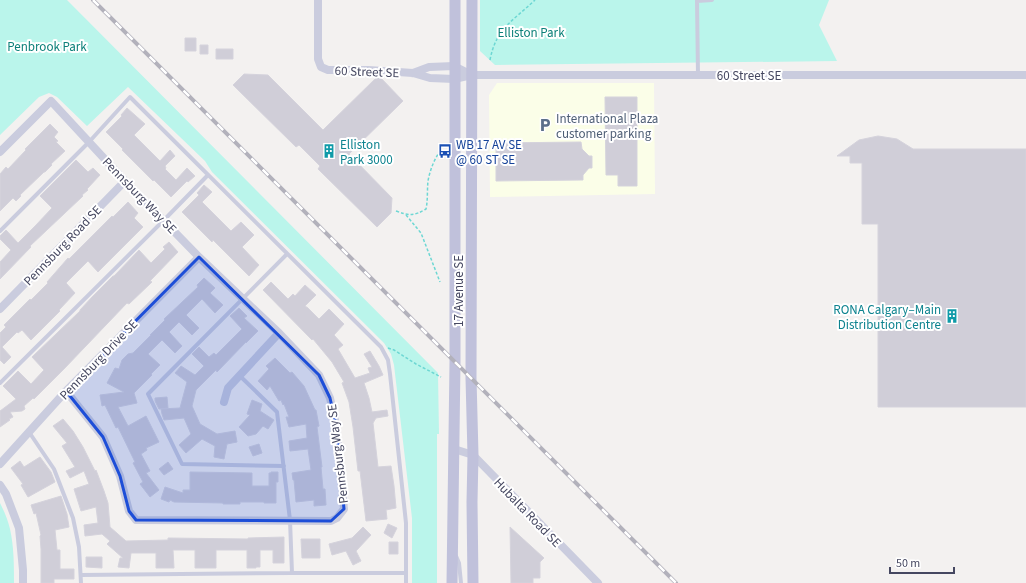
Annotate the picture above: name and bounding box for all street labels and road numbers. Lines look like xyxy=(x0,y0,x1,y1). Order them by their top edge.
street label: 60 Street SE xyxy=(334,62,400,82)
street label: 60 Street SE xyxy=(717,67,781,85)
street label: Pennsburg Way SE xyxy=(98,153,181,238)
street label: Pennsburg Road SE xyxy=(20,201,106,290)
street label: 17 Avenue SE xyxy=(450,255,468,327)
street label: Pennsburg Drive SE xyxy=(56,315,142,404)
street label: Pennsburg Way SE xyxy=(323,403,353,505)
street label: Hubalta Road SE xyxy=(490,474,565,551)

